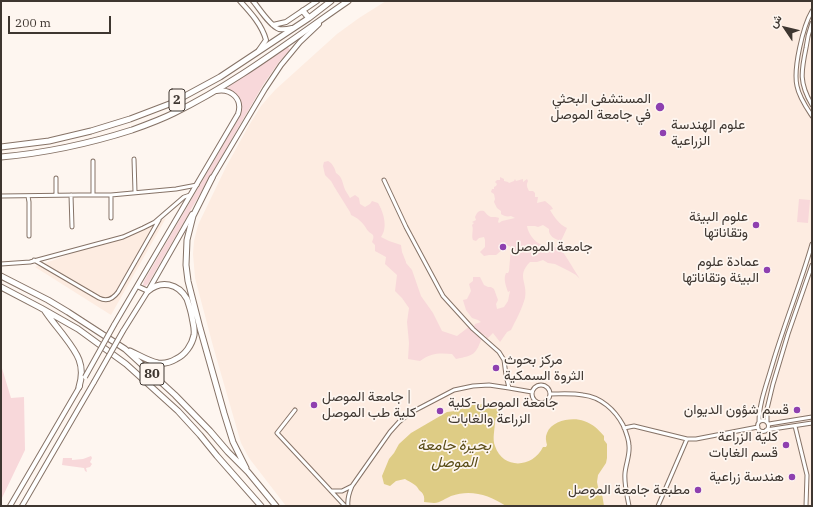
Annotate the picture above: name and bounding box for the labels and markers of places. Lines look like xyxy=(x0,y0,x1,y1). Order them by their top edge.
place label: المستشفى البحثي في جامعة الموصل xyxy=(551,91,651,124)
marker: المستشفى البحثي في جامعة الموصل xyxy=(654,101,666,113)
place label: علوم الهندسة الزراعية xyxy=(671,117,745,150)
marker: علوم الهندسة الزراعية xyxy=(658,128,668,138)
place label: علوم البيئة وتقاناتها xyxy=(689,209,748,242)
marker: علوم البيئة وتقاناتها xyxy=(751,220,761,230)
place label: جامعة الموصل xyxy=(511,239,593,255)
marker: جامعة الموصل xyxy=(498,242,508,252)
place label: عمادة علوم البيئة وتقاناتها xyxy=(682,254,759,286)
marker: عمادة علوم البيئة وتقاناتها xyxy=(762,265,772,275)
place label: مركز بحوث الثروة السمكية xyxy=(504,352,584,384)
marker: مركز بحوث الثروة السمكية xyxy=(491,363,501,373)
place label: جامعة الموصل | كلية طب الموصل xyxy=(322,389,416,422)
place label: جامعة الموصل-كلية الزراعة والغابات xyxy=(448,395,558,428)
marker: جامعة الموصل | كلية طب الموصل xyxy=(309,400,319,410)
place label: قسم شؤون الديوان xyxy=(684,402,789,418)
marker: قسم شؤون الديوان xyxy=(792,405,802,415)
marker: جامعة الموصل-كلية الزراعة والغابات xyxy=(435,406,445,416)
place label: كلية الزراعة قسم الغابات xyxy=(709,429,778,462)
marker: كلية الزراعة قسم الغابات xyxy=(781,440,791,450)
place label: هندسة زراعية xyxy=(709,469,784,485)
marker: هندسة زراعية xyxy=(787,472,797,482)
place label: مطبعة جامعة الموصل xyxy=(568,482,690,498)
marker: مطبعة جامعة الموصل xyxy=(693,485,703,495)

